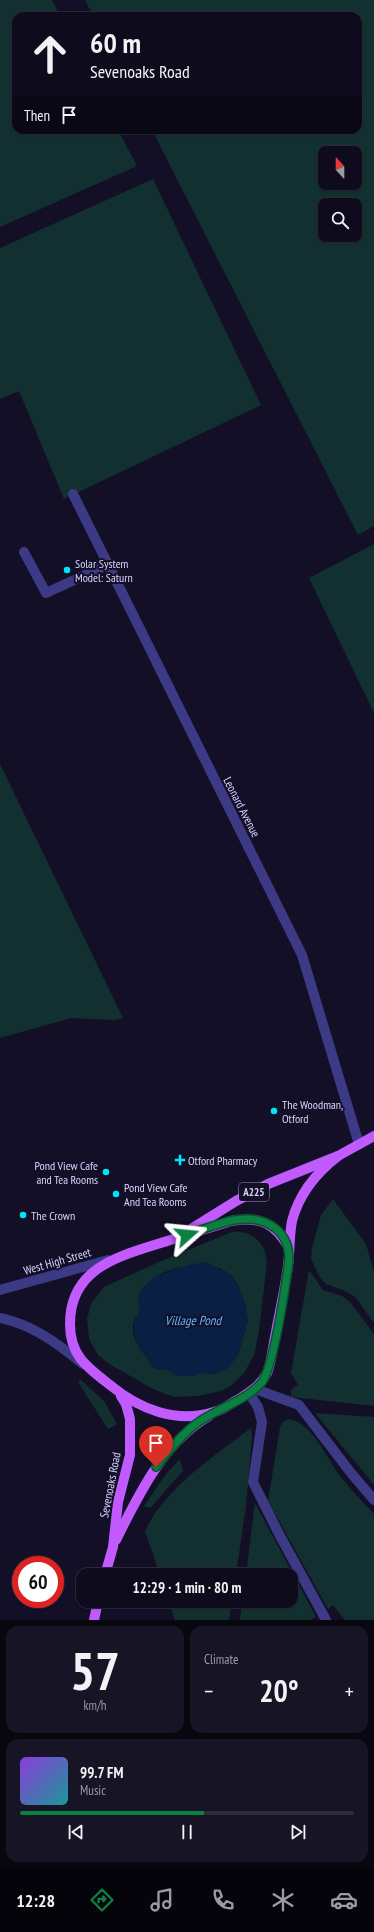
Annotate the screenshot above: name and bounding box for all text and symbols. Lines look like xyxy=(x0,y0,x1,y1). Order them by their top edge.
text: 60 m xyxy=(90,24,141,61)
icon: ahead xyxy=(24,28,76,80)
text: Sevenoaks Road xyxy=(90,60,190,83)
icon: arrive xyxy=(58,104,80,126)
text: Then xyxy=(24,106,50,125)
north arrow xyxy=(318,146,362,190)
map controls xyxy=(318,146,362,242)
button: search xyxy=(318,198,362,242)
place label: Solar System Model: Saturn xyxy=(75,556,133,585)
marker: Solar System Model: Saturn xyxy=(62,565,72,575)
street label: Leonard Avenue xyxy=(220,774,264,840)
place label: The Woodman, Otford xyxy=(282,1097,343,1126)
marker: The Woodman, Otford xyxy=(269,1106,279,1116)
place label: Otford Pharmacy xyxy=(188,1153,258,1168)
marker: Otford Pharmacy xyxy=(175,1155,185,1165)
place label: Pond View Cafe and Tea Rooms xyxy=(35,1158,98,1187)
marker: Pond View Cafe and Tea Rooms xyxy=(101,1167,111,1177)
place label: Pond View Cafe And Tea Rooms xyxy=(124,1180,188,1209)
road number: A225 xyxy=(239,1183,269,1201)
marker: Pond View Cafe And Tea Rooms xyxy=(111,1189,121,1199)
place label: The Crown xyxy=(31,1208,75,1223)
marker: The Crown xyxy=(18,1210,28,1220)
position arrow xyxy=(166,1214,208,1256)
street label: West High Street xyxy=(22,1244,93,1278)
water label: Village Pond xyxy=(165,1312,224,1329)
pin xyxy=(139,1426,173,1467)
icon: arrive xyxy=(145,1432,167,1454)
street label: Sevenoaks Road xyxy=(96,1451,124,1519)
speed limit sign: 60 xyxy=(12,1556,64,1608)
text: 12:29 · 1 min · 80 m xyxy=(133,1578,241,1597)
text: 57 xyxy=(70,1637,120,1704)
text: Climate xyxy=(204,1651,238,1668)
text: 20° xyxy=(259,1671,299,1710)
text: − xyxy=(204,1677,213,1705)
text: + xyxy=(345,1677,354,1705)
text: km/h xyxy=(83,1697,107,1714)
text: 99.7 FM xyxy=(80,1763,123,1782)
text: Music xyxy=(80,1782,106,1799)
icon: previous xyxy=(65,1821,87,1843)
icon: pause xyxy=(176,1821,198,1843)
icon: next xyxy=(287,1821,309,1843)
icon: directions xyxy=(88,1886,116,1914)
icon: music xyxy=(148,1886,176,1914)
icon: phone xyxy=(209,1886,237,1914)
icon: climate xyxy=(269,1886,297,1914)
icon: car xyxy=(330,1886,358,1914)
text: 12:28 xyxy=(16,1889,55,1912)

